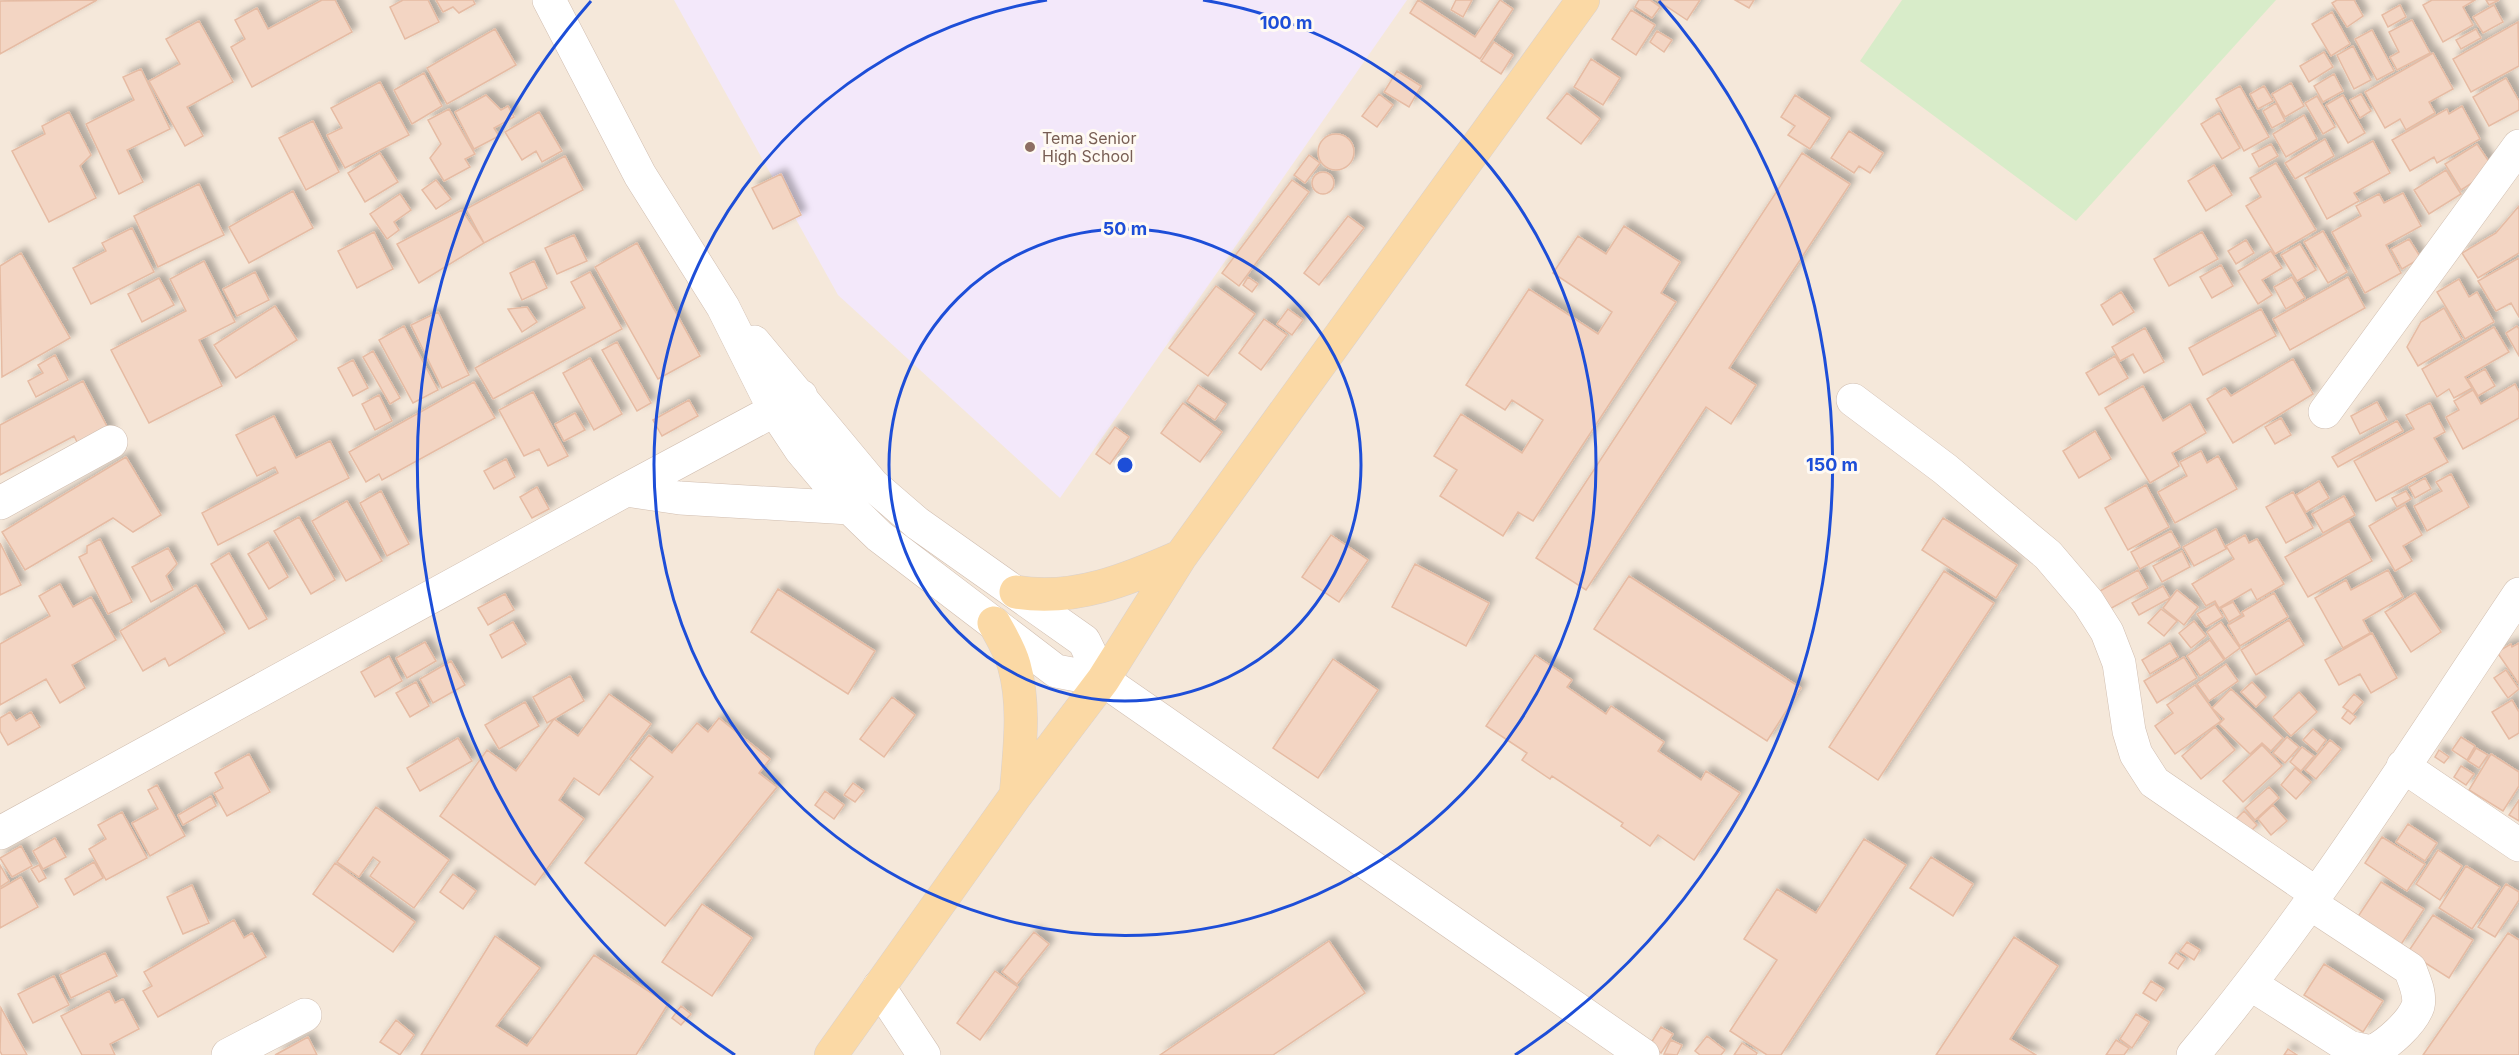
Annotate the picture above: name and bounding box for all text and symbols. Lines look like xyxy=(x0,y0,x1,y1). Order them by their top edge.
text: 100 m xyxy=(1260,12,1312,33)
place label: Tema Senior High School xyxy=(1042,128,1136,166)
marker: Tema Senior High School xyxy=(1023,140,1037,154)
text: 50 m xyxy=(1103,218,1147,239)
text: 150 m xyxy=(1806,454,1858,475)
centre of rings xyxy=(1115,455,1135,475)

